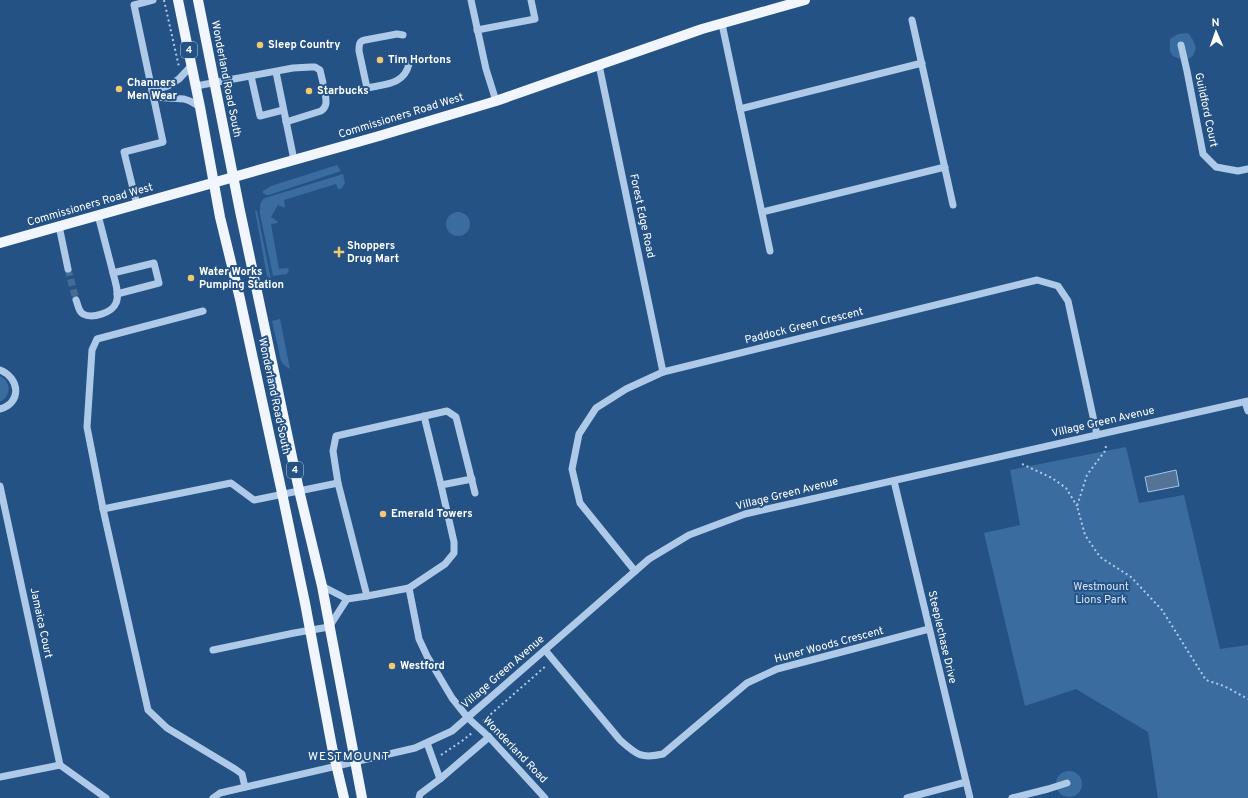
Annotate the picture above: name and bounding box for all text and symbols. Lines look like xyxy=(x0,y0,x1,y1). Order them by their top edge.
north arrow xyxy=(1196,12,1236,52)
text: N xyxy=(1211,16,1220,30)
street label: Wonderland Road South xyxy=(208,19,244,139)
place label: Sleep Country xyxy=(268,38,340,52)
marker: Sleep Country xyxy=(255,40,265,50)
road number: 4 xyxy=(181,42,197,58)
place label: Tim Hortons xyxy=(388,53,451,67)
marker: Tim Hortons xyxy=(375,55,385,65)
street label: Guildford Court xyxy=(1191,71,1221,149)
place label: Channers Men Wear xyxy=(127,76,177,103)
marker: Channers Men Wear xyxy=(114,84,124,94)
place label: Starbucks xyxy=(317,84,369,98)
marker: Starbucks xyxy=(304,86,314,96)
street label: Commissioners Road West xyxy=(337,90,465,142)
street label: Forest Edge Road xyxy=(626,173,658,259)
street label: Commissioners Road West xyxy=(25,180,155,230)
place label: Shoppers Drug Mart xyxy=(347,239,399,266)
marker: Shoppers Drug Mart xyxy=(334,247,344,257)
place label: Water Works Pumping Station xyxy=(199,265,284,292)
marker: Water Works Pumping Station xyxy=(186,273,196,283)
street label: Paddock Green Crescent xyxy=(743,305,865,347)
street label: Wonderland Road South xyxy=(255,336,293,456)
street label: Village Green Avenue xyxy=(1050,403,1156,441)
road number: 4 xyxy=(287,462,303,478)
street label: Village Green Avenue xyxy=(734,474,840,514)
place label: Emerald Towers xyxy=(391,507,473,521)
marker: Emerald Towers xyxy=(378,509,388,519)
park label: Westmount Lions Park xyxy=(1073,580,1129,607)
street label: Jamaica Court xyxy=(27,586,55,660)
street label: Steeplechase Drive xyxy=(924,589,960,685)
street label: Huner Woods Crescent xyxy=(773,624,885,666)
street label: Village Green Avenue xyxy=(459,632,547,712)
place label: Westford xyxy=(400,659,445,673)
marker: Westford xyxy=(387,661,397,671)
street label: Wonderland Road xyxy=(480,714,550,786)
district label: WESTMOUNT xyxy=(308,749,390,765)

